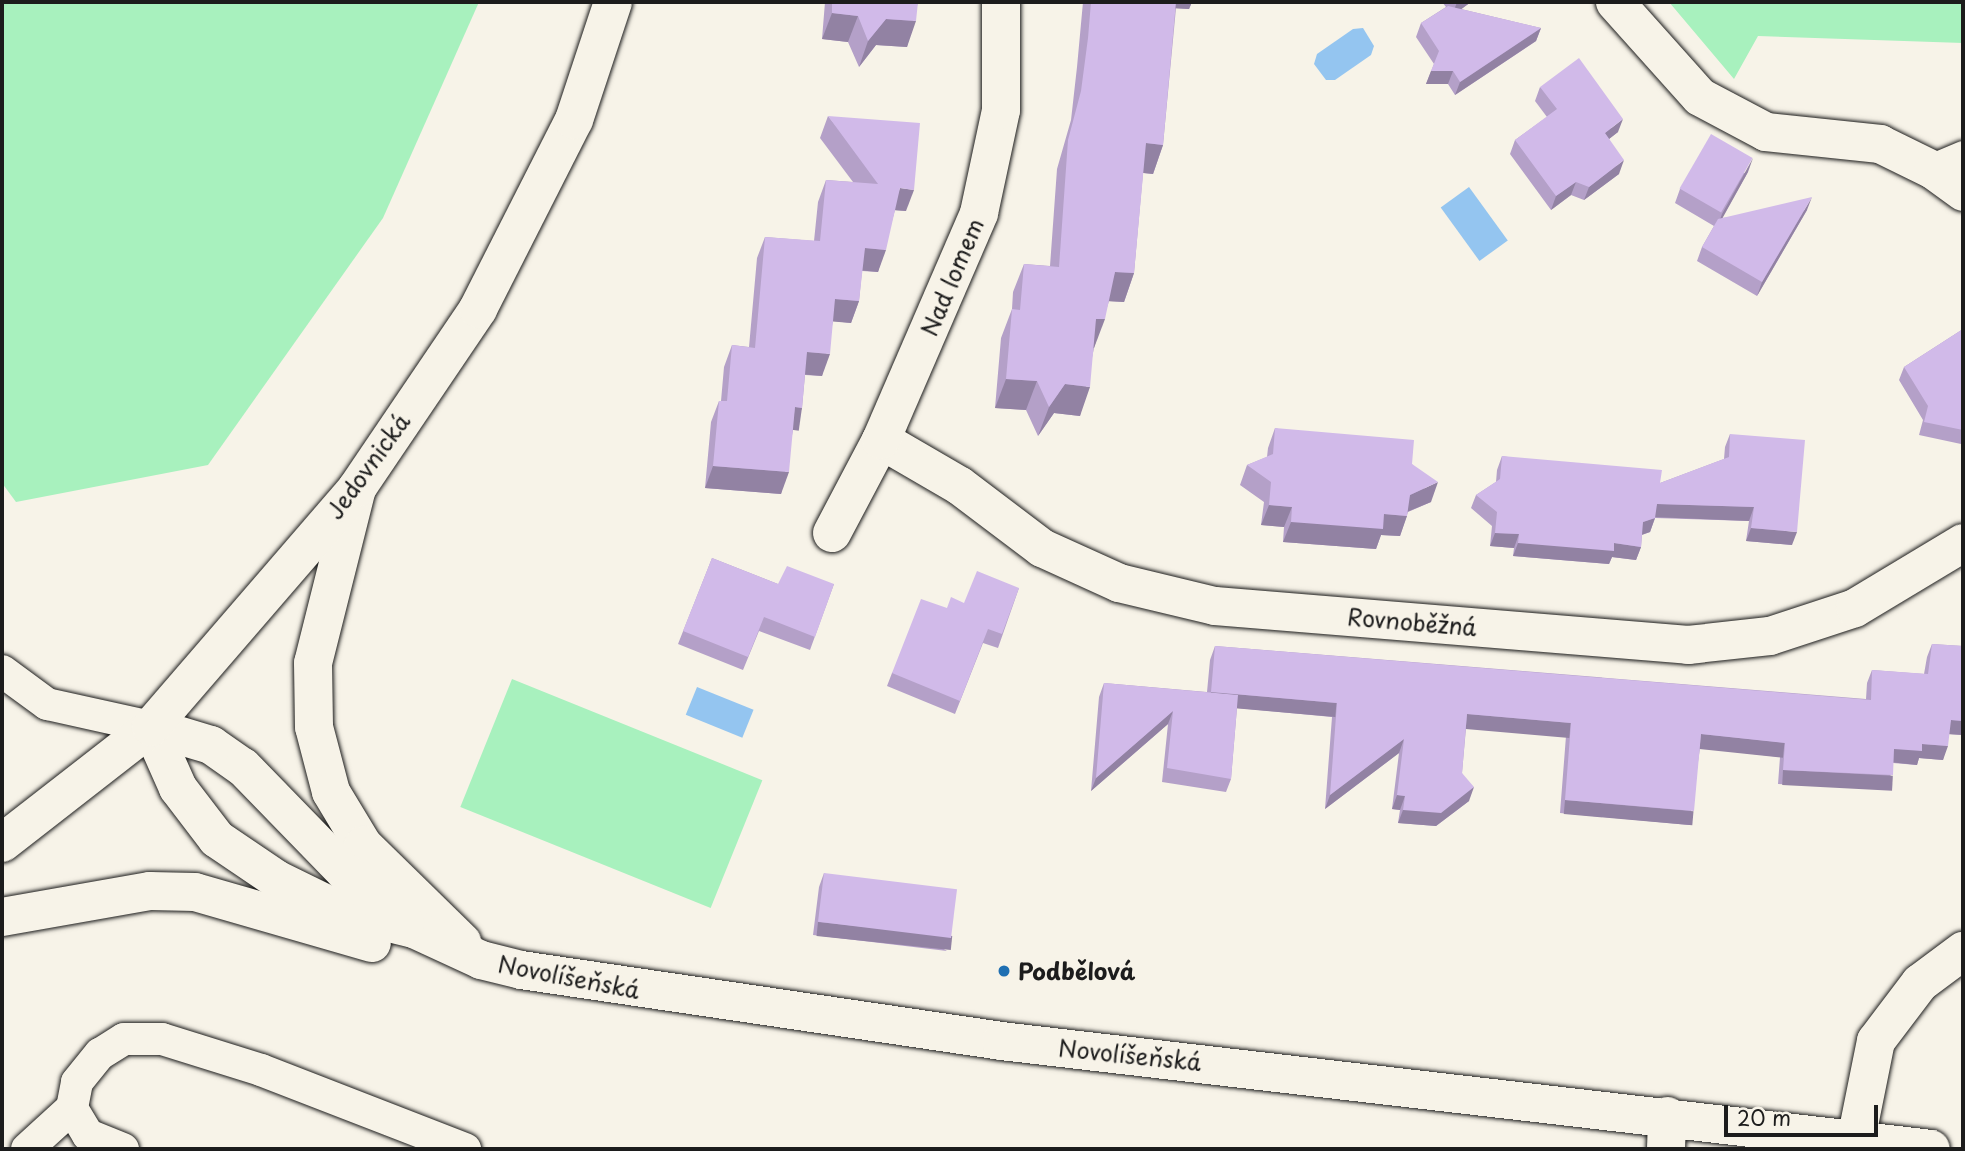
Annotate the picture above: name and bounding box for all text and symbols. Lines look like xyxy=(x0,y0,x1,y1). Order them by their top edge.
street label: Nad lomem xyxy=(915,214,989,340)
street label: Jedovnická xyxy=(321,408,415,524)
street label: Rovnoběžná xyxy=(1346,603,1478,641)
street label: Novolíšeňská xyxy=(496,950,642,1004)
place label: Podbělová xyxy=(1018,957,1135,985)
marker: Podbělová xyxy=(996,963,1012,979)
street label: Novolíšeňská xyxy=(1057,1034,1203,1076)
scale bar xyxy=(1727,1092,1881,1136)
text: 20 m xyxy=(1737,1101,1791,1133)

